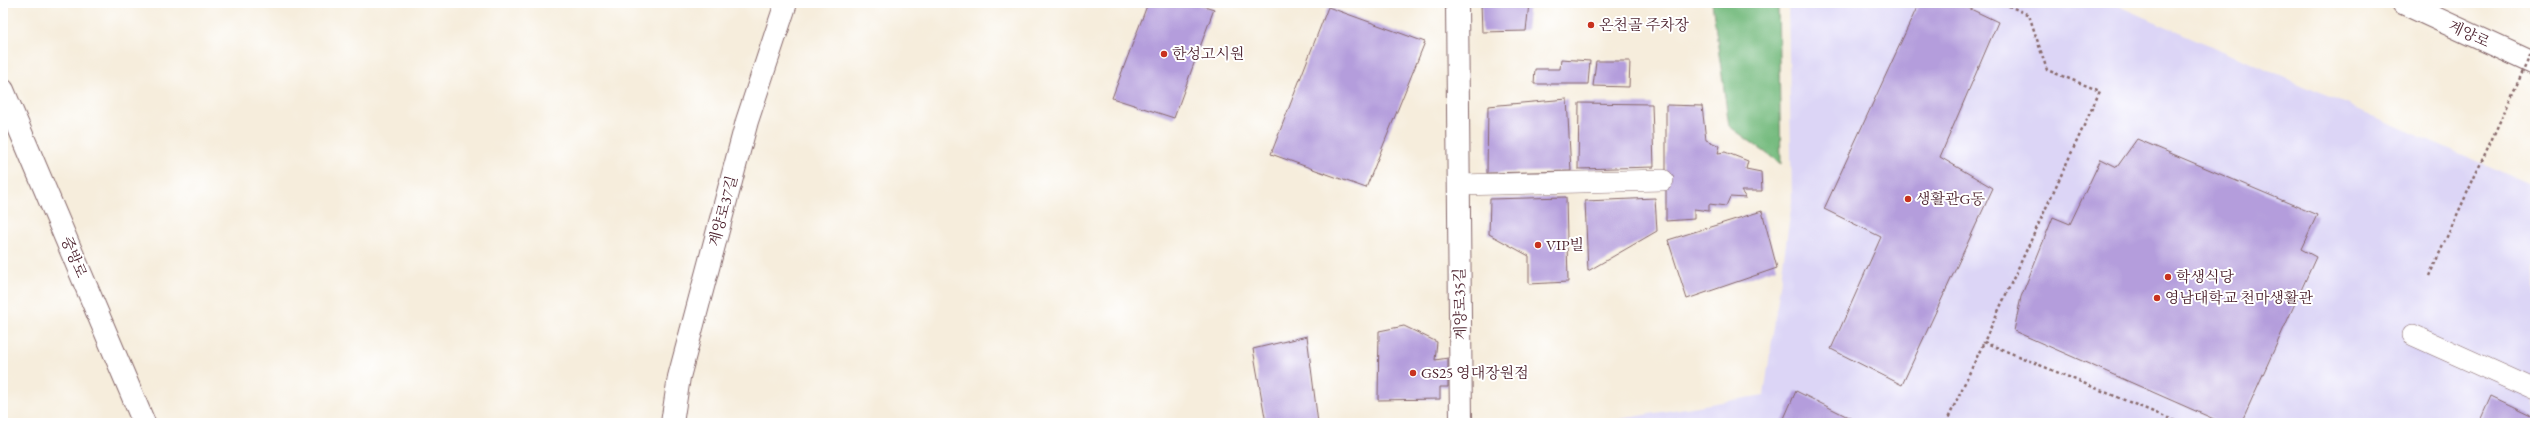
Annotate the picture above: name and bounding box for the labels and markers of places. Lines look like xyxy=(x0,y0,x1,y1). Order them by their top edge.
place label: 온천골 주차장 xyxy=(1599,15,1689,34)
marker: 온천골 주차장 xyxy=(1586,20,1596,30)
place label: 한성고시원 xyxy=(1172,44,1244,63)
marker: 한성고시원 xyxy=(1159,49,1169,59)
place label: 생활관G동 xyxy=(1916,189,1985,208)
marker: 생활관G동 xyxy=(1903,194,1913,204)
place label: VIP빌 xyxy=(1546,235,1584,254)
marker: VIP빌 xyxy=(1533,240,1543,250)
place label: 학생식당 xyxy=(2176,267,2234,286)
marker: 학생식당 xyxy=(2163,272,2173,282)
place label: 영남대학교 천마생활관 xyxy=(2165,288,2313,307)
marker: 영남대학교 천마생활관 xyxy=(2152,293,2162,303)
place label: GS25 영대장원점 xyxy=(1421,363,1529,382)
marker: GS25 영대장원점 xyxy=(1408,368,1418,378)

